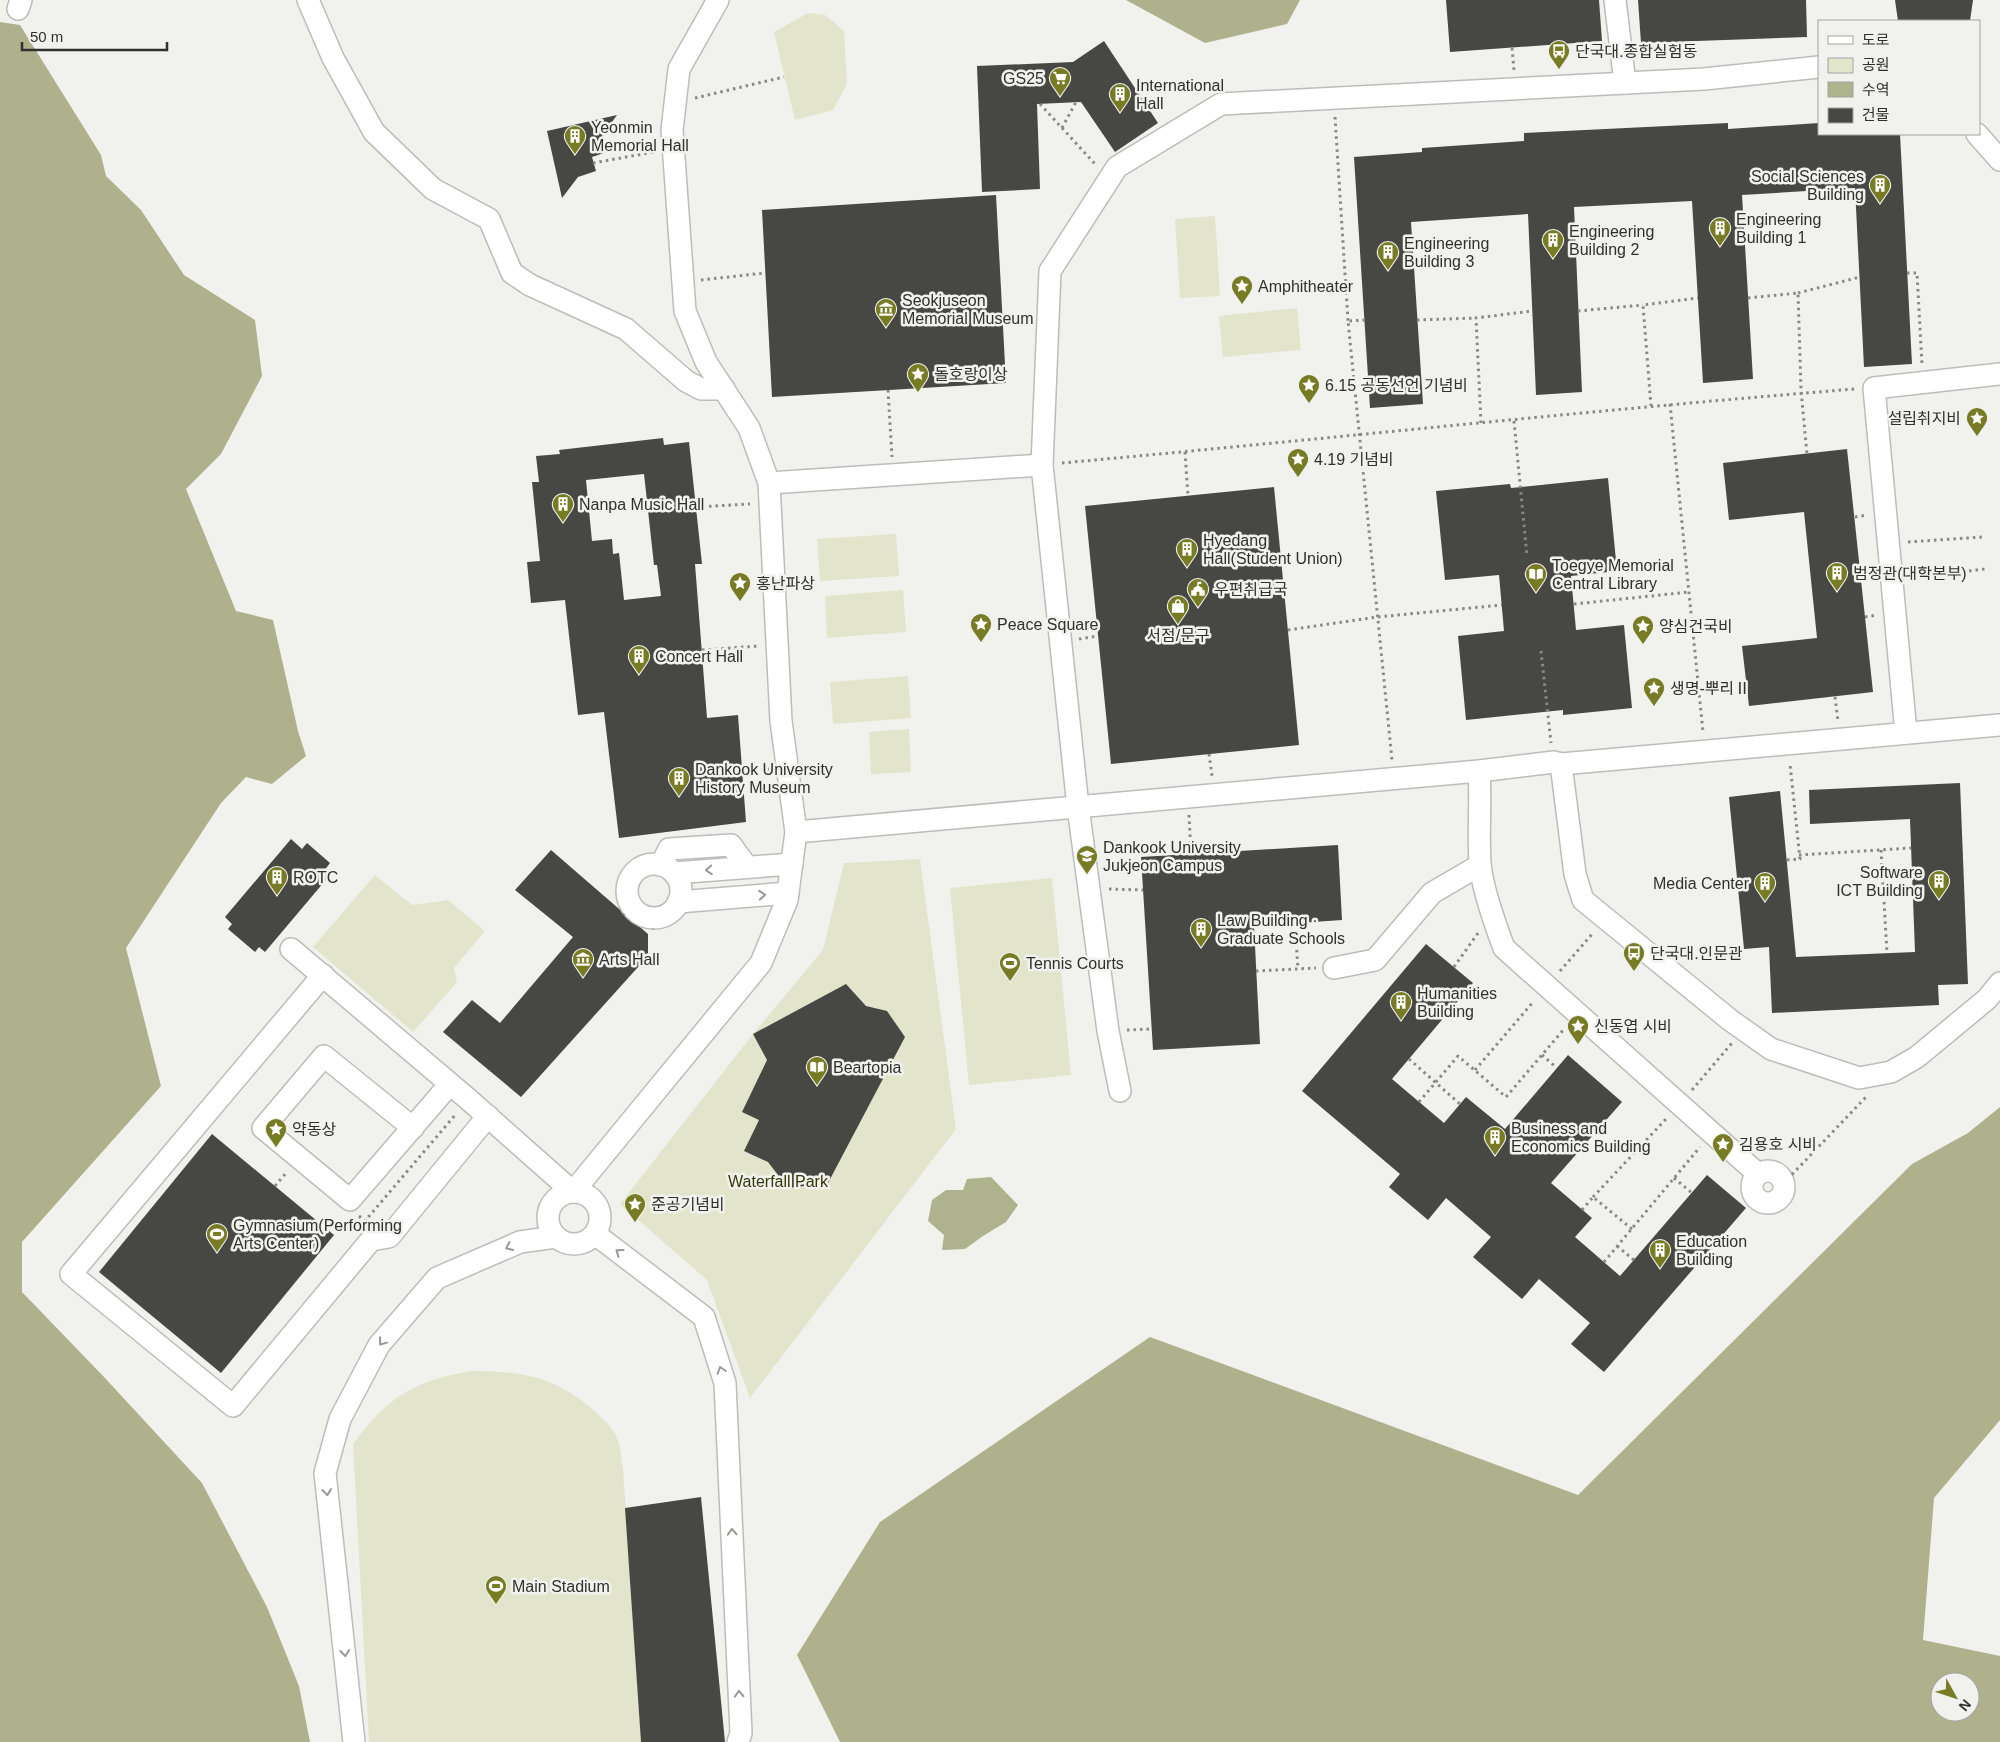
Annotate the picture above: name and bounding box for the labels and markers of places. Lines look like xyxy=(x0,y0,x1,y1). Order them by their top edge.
bus stop icon: 단국대.종합실험동 xyxy=(1547,39,1571,70)
place label: 단국대.종합실험동 xyxy=(1575,43,1697,60)
supermarket icon: GS25 xyxy=(1048,66,1072,97)
place label: GS25 xyxy=(1003,70,1044,87)
place label: International Hall xyxy=(1136,77,1224,112)
building icon: International Hall xyxy=(1108,82,1132,113)
place label: Yeonmin Memorial Hall xyxy=(591,119,689,154)
building icon: Yeonmin Memorial Hall xyxy=(563,124,587,155)
place label: Social Sciences Building xyxy=(1751,168,1864,203)
building icon: Social Sciences Building xyxy=(1868,173,1892,204)
place label: Engineering Building 1 xyxy=(1736,211,1821,246)
building icon: Engineering Building 1 xyxy=(1708,216,1732,247)
place label: Engineering Building 2 xyxy=(1569,223,1654,258)
building icon: Engineering Building 2 xyxy=(1541,228,1565,259)
place label: Engineering Building 3 xyxy=(1404,235,1489,270)
building icon: Engineering Building 3 xyxy=(1376,240,1400,271)
place icon: Amphitheater xyxy=(1230,274,1254,305)
place label: Amphitheater xyxy=(1258,278,1354,295)
place label: Seokjuseon Memorial Museum xyxy=(902,292,1034,327)
museum icon: Seokjuseon Memorial Museum xyxy=(874,297,898,328)
place icon: 돌호랑이상 xyxy=(906,362,930,393)
place label: 돌호랑이상 xyxy=(934,366,1008,383)
place icon: 6.15 공동선언 기념비 xyxy=(1297,373,1321,404)
place label: 6.15 공동선언 기념비 xyxy=(1325,377,1468,394)
place icon: 설립취지비 xyxy=(1965,406,1989,437)
place label: 설립취지비 xyxy=(1887,410,1961,427)
place icon: 4.19 기념비 xyxy=(1286,447,1310,478)
place label: 4.19 기념비 xyxy=(1314,451,1394,468)
building icon: Nanpa Music Hall xyxy=(551,492,575,523)
place label: Nanpa Music Hall xyxy=(579,496,704,513)
place label: Hyedang Hall(Student Union) xyxy=(1203,532,1343,567)
building icon: Hyedang Hall(Student Union) xyxy=(1175,537,1199,568)
place label: Toegye Memorial Central Library xyxy=(1552,557,1674,592)
building icon: 범정관(대학본부) xyxy=(1825,561,1849,592)
library icon: Toegye Memorial Central Library xyxy=(1524,562,1548,593)
place label: 범정관(대학본부) xyxy=(1853,565,1967,582)
place icon: 홍난파상 xyxy=(728,571,752,602)
place label: 홍난파상 xyxy=(756,575,815,592)
public building icon: 우편취급국 xyxy=(1186,577,1210,608)
place label: 우편취급국 xyxy=(1214,581,1288,598)
shop icon: 서점/문구 xyxy=(1166,594,1190,625)
place icon: Peace Square xyxy=(969,612,993,643)
place icon: 양심건국비 xyxy=(1631,614,1655,645)
place label: Peace Square xyxy=(997,616,1099,633)
place label: 양심건국비 xyxy=(1659,618,1733,635)
place label: 서점/문구 xyxy=(1146,627,1210,644)
building icon: Concert Hall xyxy=(627,644,651,675)
place label: Concert Hall xyxy=(655,648,743,665)
place icon: 생명-뿌리Ⅱ xyxy=(1642,676,1666,707)
place label: 생명-뿌리Ⅱ xyxy=(1670,680,1750,697)
place label: Dankook University History Museum xyxy=(695,761,833,796)
building icon: Dankook University History Museum xyxy=(667,766,691,797)
place label: Dankook University Jukjeon Campus xyxy=(1103,839,1241,874)
school or university icon: Dankook University Jukjeon Campus xyxy=(1075,844,1099,875)
place label: Software ICT Building xyxy=(1836,864,1923,899)
building icon: ROTC xyxy=(265,865,289,896)
place label: ROTC xyxy=(293,869,338,886)
building icon: Software ICT Building xyxy=(1927,869,1951,900)
building icon: Media Center xyxy=(1753,871,1777,902)
place label: Media Center xyxy=(1653,875,1750,892)
place label: Law Building · Graduate Schools xyxy=(1217,912,1345,947)
building icon: Law Building · Graduate Schools xyxy=(1189,917,1213,948)
bus stop icon: 단국대.인문관 xyxy=(1622,941,1646,972)
place label: 단국대.인문관 xyxy=(1650,945,1743,962)
museum icon: Arts Hall xyxy=(571,947,595,978)
place label: Arts Hall xyxy=(599,951,659,968)
sports icon: Tennis Courts xyxy=(998,951,1022,982)
place label: Tennis Courts xyxy=(1026,955,1124,972)
place label: Humanities Building xyxy=(1417,985,1497,1020)
building icon: Humanities Building xyxy=(1389,990,1413,1021)
place icon: 신동엽 시비 xyxy=(1566,1014,1590,1045)
place label: 신동엽 시비 xyxy=(1594,1018,1672,1035)
library icon: Beartopia xyxy=(805,1055,829,1086)
place label: Beartopia xyxy=(833,1059,902,1076)
place icon: 약동상 xyxy=(264,1117,288,1148)
place label: Business and Economics Building xyxy=(1511,1120,1651,1155)
place label: 약동상 xyxy=(292,1121,336,1138)
building icon: Business and Economics Building xyxy=(1483,1125,1507,1156)
place icon: 김용호 시비 xyxy=(1711,1132,1735,1163)
place label: 김용호 시비 xyxy=(1739,1136,1817,1153)
place icon: 준공기념비 xyxy=(623,1192,647,1223)
place label: 준공기념비 xyxy=(651,1196,725,1213)
place label: Gymnasium(Performing Arts Center) xyxy=(233,1217,402,1252)
sports icon: Gymnasium(Performing Arts Center) xyxy=(205,1222,229,1253)
place label: Education Building xyxy=(1676,1233,1747,1268)
building icon: Education Building xyxy=(1648,1238,1672,1269)
sports icon: Main Stadium xyxy=(484,1574,508,1605)
place label: Main Stadium xyxy=(512,1578,610,1595)

